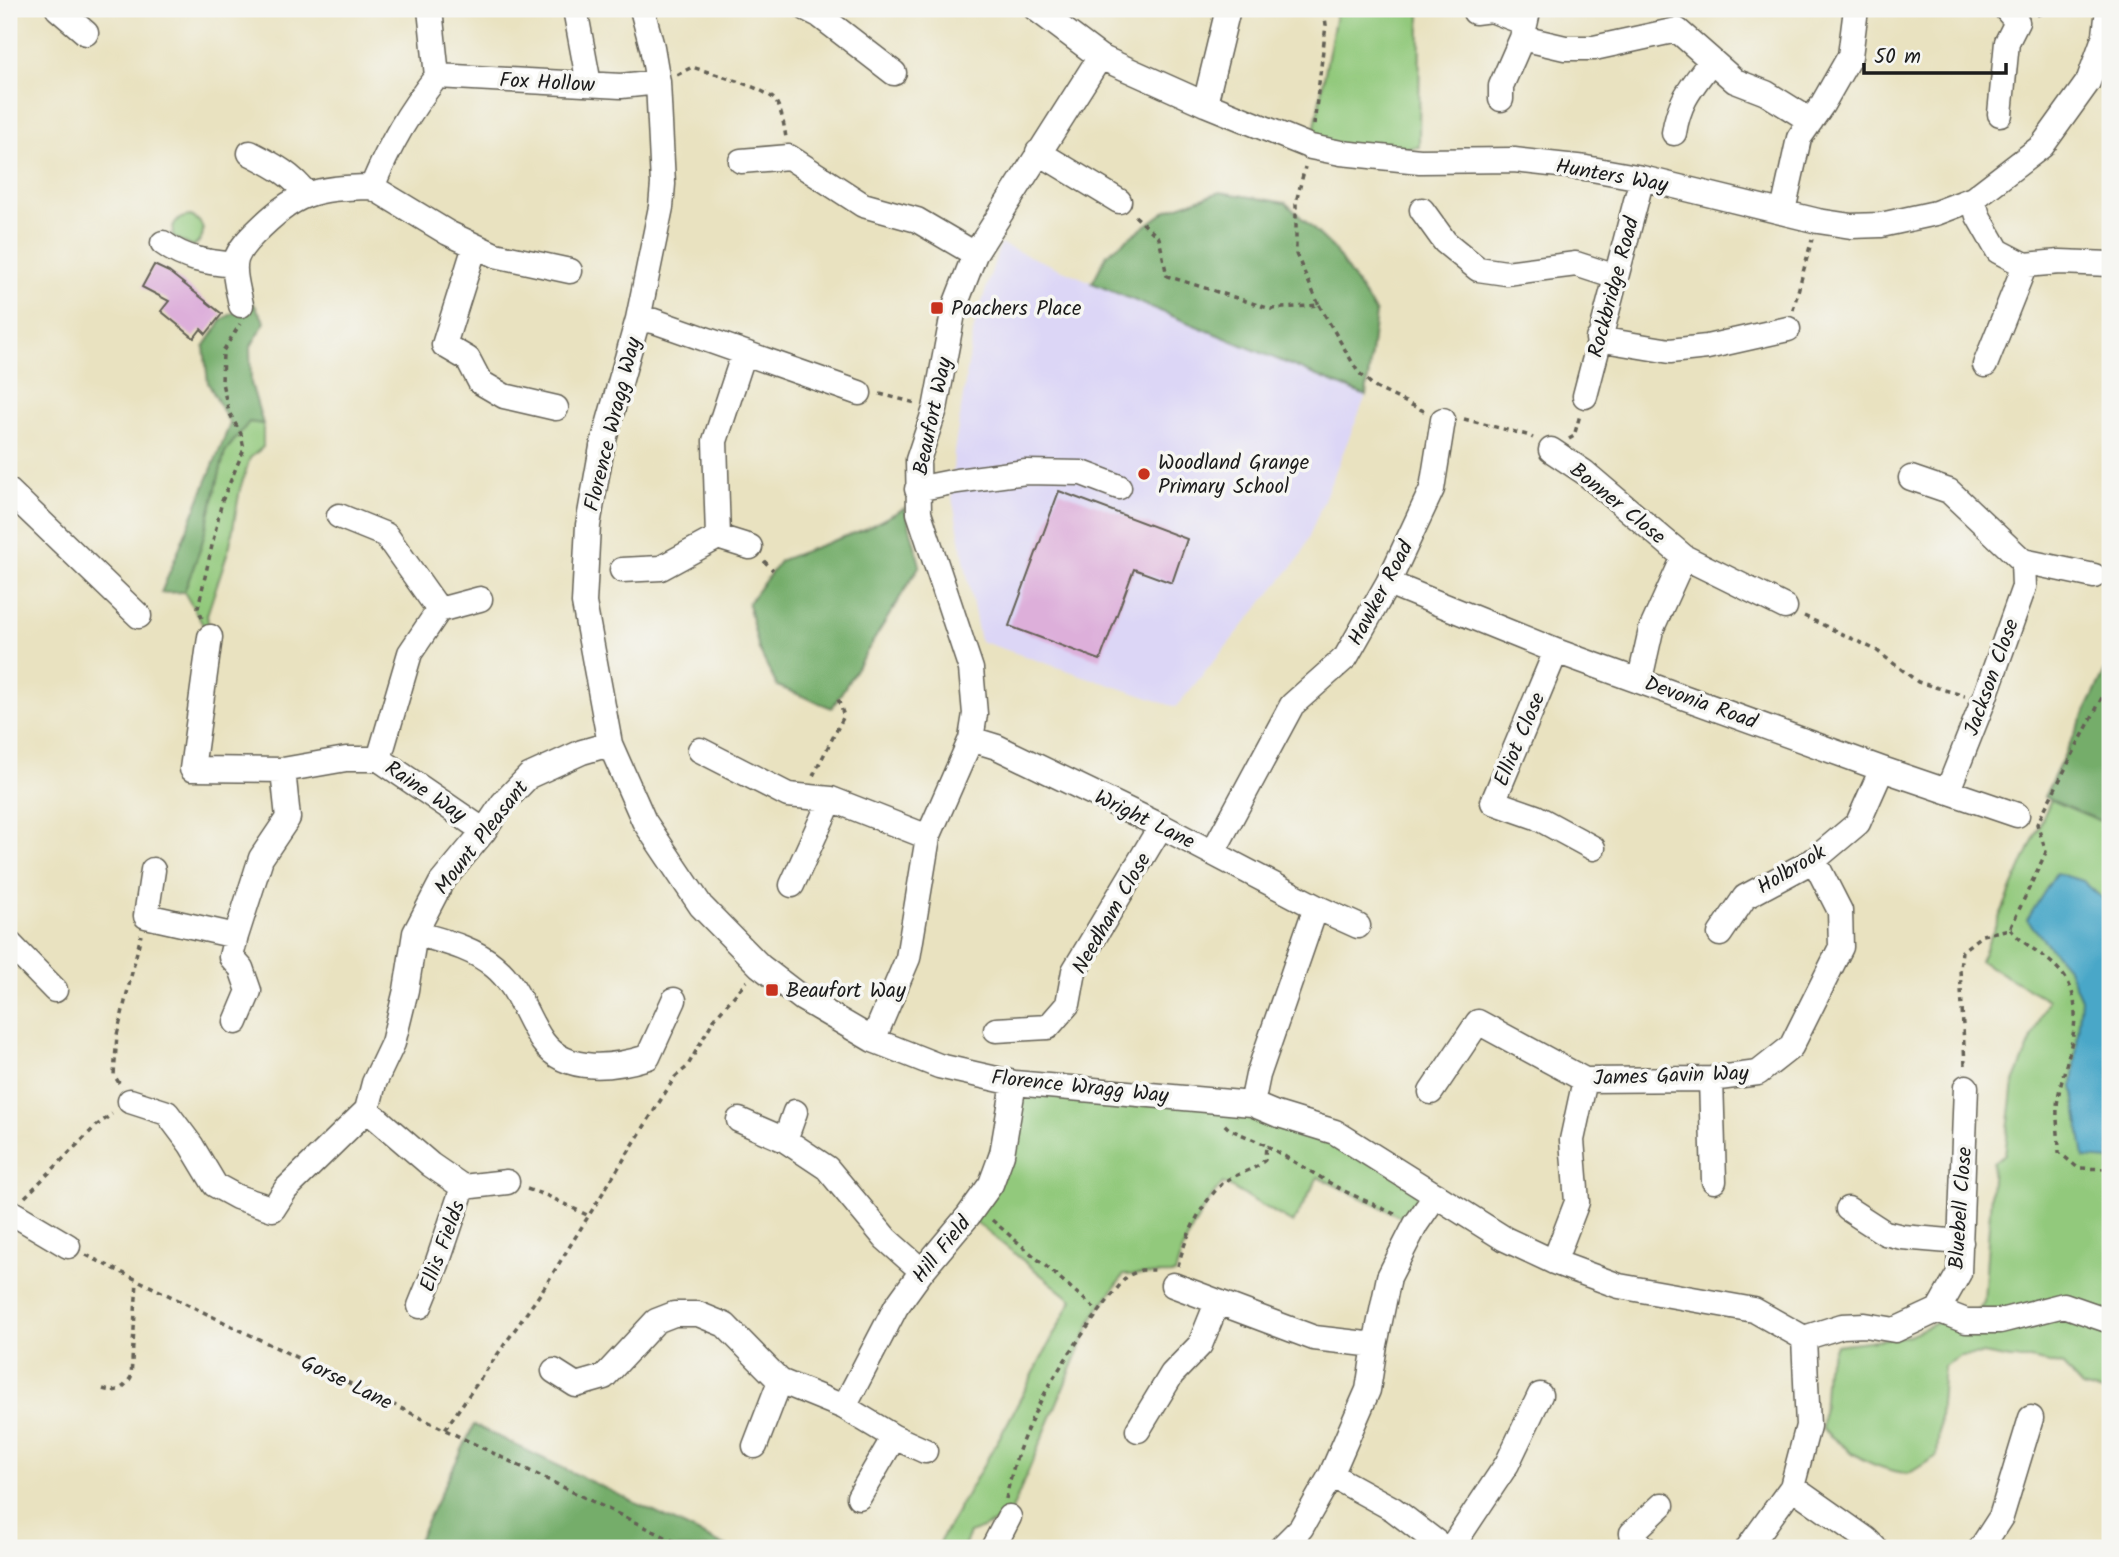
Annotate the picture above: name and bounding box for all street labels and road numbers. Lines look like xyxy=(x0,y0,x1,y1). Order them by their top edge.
street label: Fox Hollow xyxy=(498,65,596,103)
street label: Hunters Way xyxy=(1553,150,1671,203)
street label: Rockbridge Road xyxy=(1580,213,1649,361)
street label: Florence Wragg Way xyxy=(576,334,651,515)
street label: Beaufort Way xyxy=(905,354,962,478)
street label: Bonner Close xyxy=(1562,455,1673,554)
street label: Hawker Road xyxy=(1340,535,1423,652)
street label: Jackson Close xyxy=(1956,614,2029,741)
street label: Devonia Road xyxy=(1639,668,1762,739)
street label: Elliot Close xyxy=(1486,687,1555,792)
street label: Raine Way xyxy=(378,753,473,832)
street label: Mount Pleasant xyxy=(427,773,538,902)
street label: Wright Lane xyxy=(1089,782,1201,859)
street label: Holbrook xyxy=(1751,837,1833,904)
street label: Needham Close xyxy=(1064,846,1161,981)
street label: James Gavin Way xyxy=(1593,1057,1749,1096)
street label: Florence Wragg Way xyxy=(990,1062,1170,1113)
street label: Bluebell Close xyxy=(1941,1145,1982,1271)
street label: Ellis Fields xyxy=(412,1196,475,1297)
street label: Hill Field xyxy=(905,1209,980,1291)
street label: Gorse Lane xyxy=(295,1347,398,1420)

